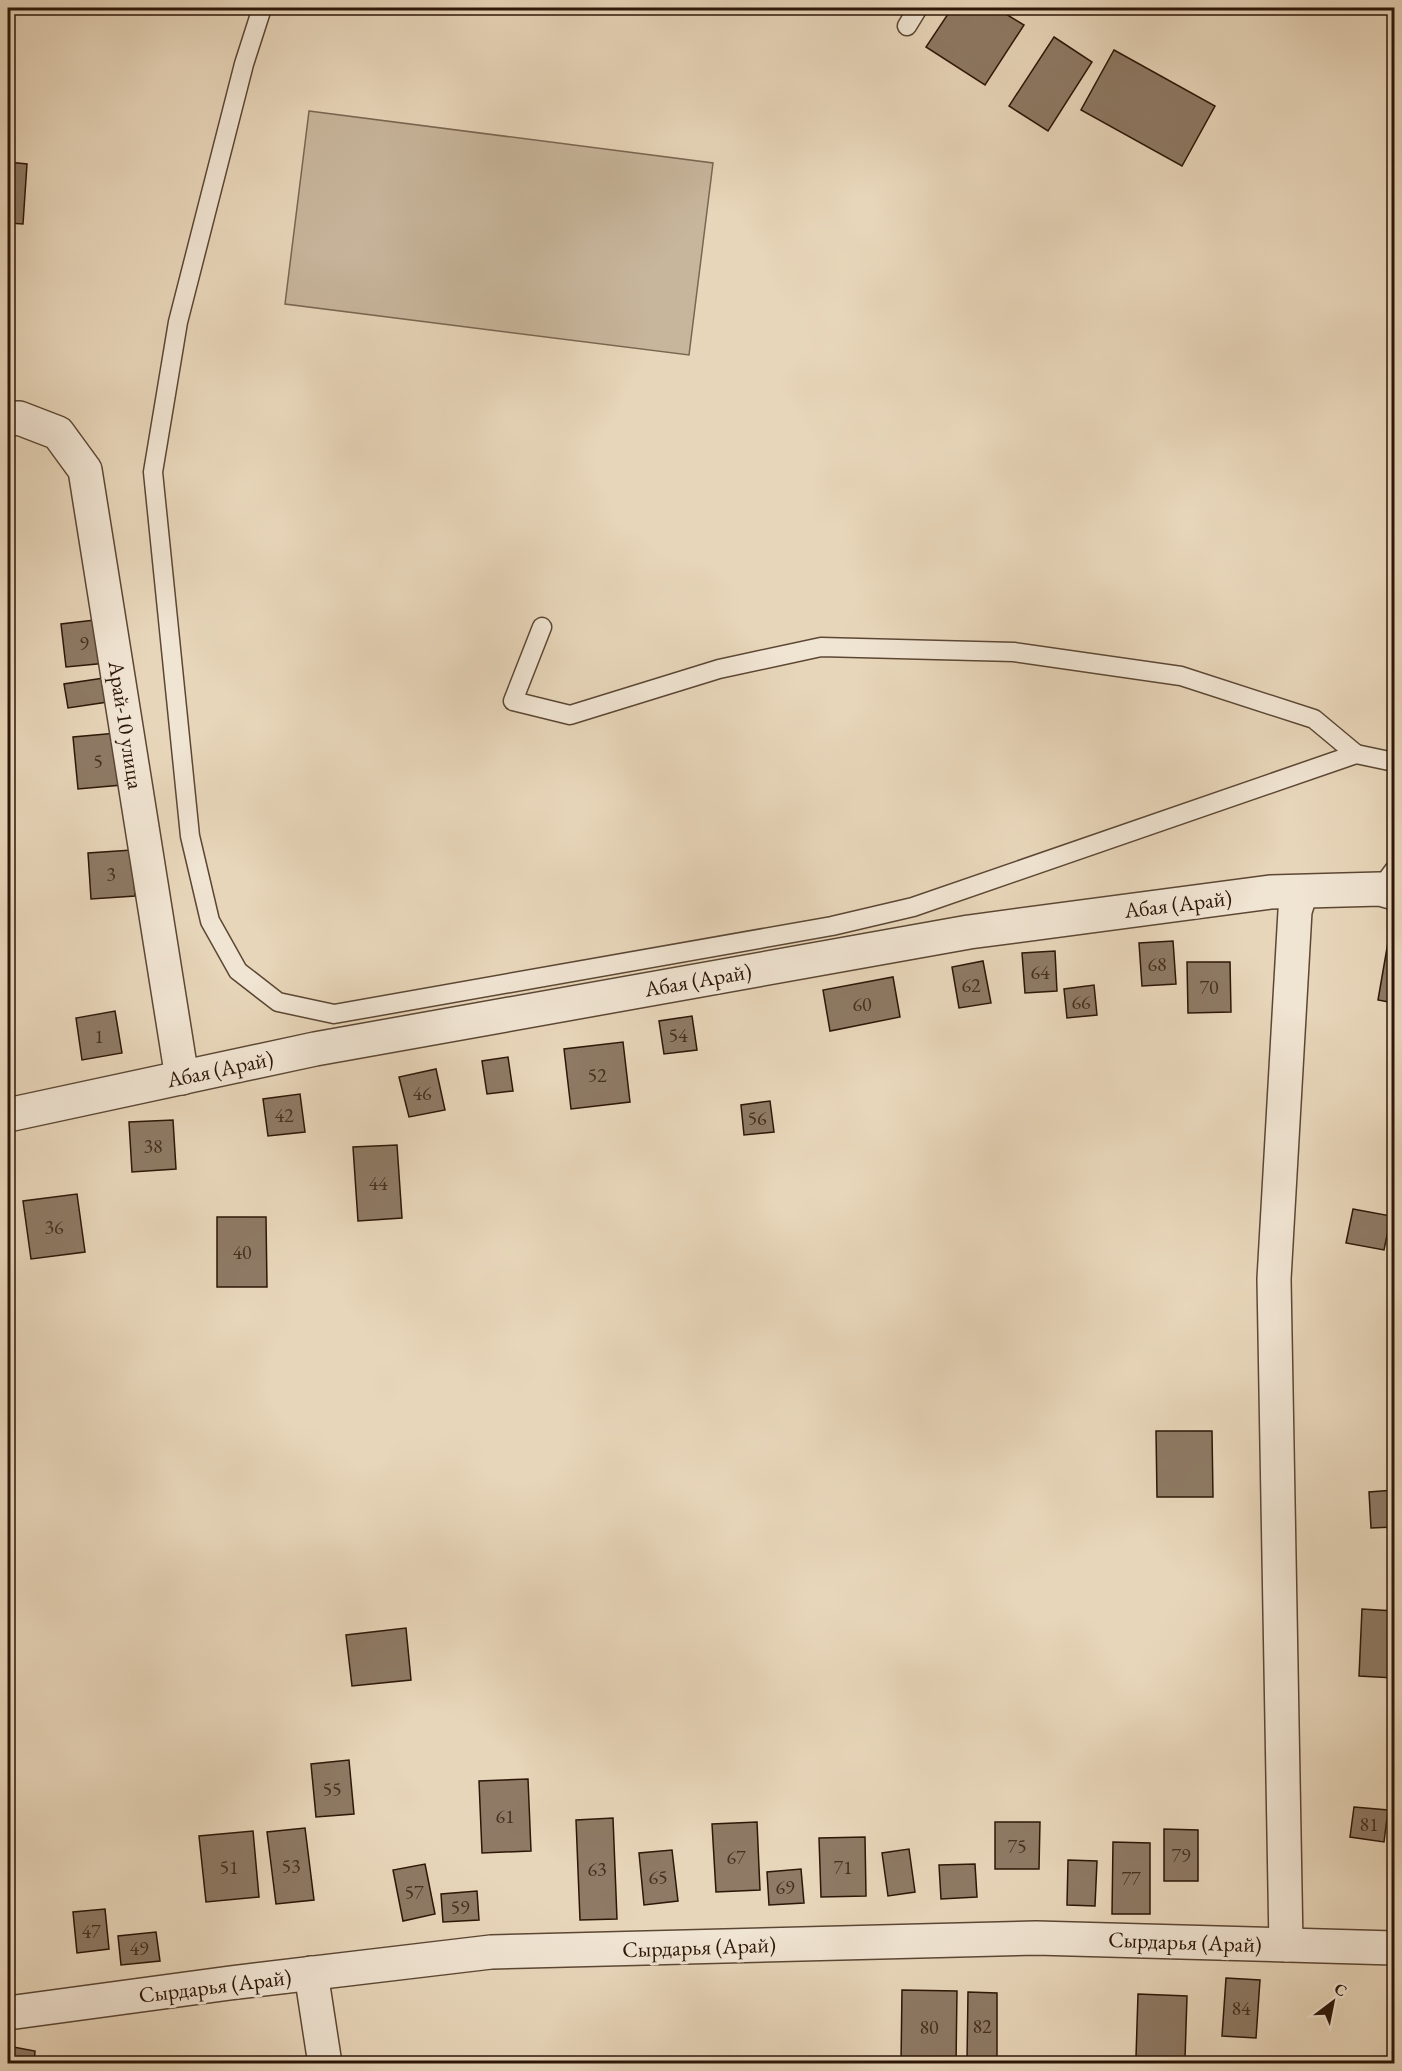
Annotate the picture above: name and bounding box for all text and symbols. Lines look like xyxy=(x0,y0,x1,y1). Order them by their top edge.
house number: 9 xyxy=(79,630,89,656)
street label: Арай-10 улица xyxy=(101,658,150,791)
house number: 5 xyxy=(93,748,103,774)
house number: 3 xyxy=(106,861,116,887)
street label: Абая (Арай) xyxy=(1122,883,1233,925)
house number: 68 xyxy=(1147,951,1167,977)
street label: Абая (Арай) xyxy=(641,956,754,1004)
house number: 64 xyxy=(1030,959,1050,985)
house number: 62 xyxy=(961,972,981,998)
house number: 70 xyxy=(1199,974,1219,1000)
house number: 66 xyxy=(1071,989,1091,1015)
house number: 60 xyxy=(852,991,872,1017)
house number: 54 xyxy=(668,1022,688,1048)
house number: 1 xyxy=(94,1023,104,1049)
street label: Абая (Арай) xyxy=(163,1044,276,1095)
house number: 52 xyxy=(587,1062,607,1088)
house number: 46 xyxy=(412,1080,432,1106)
house number: 42 xyxy=(274,1102,294,1128)
house number: 56 xyxy=(747,1105,767,1131)
house number: 38 xyxy=(143,1133,163,1159)
house number: 44 xyxy=(368,1170,388,1196)
house number: 36 xyxy=(44,1214,64,1240)
house number: 40 xyxy=(232,1239,252,1265)
house number: 55 xyxy=(322,1776,342,1802)
house number: 61 xyxy=(495,1803,515,1829)
house number: 81 xyxy=(1359,1811,1379,1837)
house number: 75 xyxy=(1007,1833,1027,1859)
house number: 79 xyxy=(1171,1842,1191,1868)
house number: 67 xyxy=(726,1844,746,1870)
house number: 53 xyxy=(281,1853,301,1879)
house number: 51 xyxy=(219,1854,239,1880)
house number: 71 xyxy=(833,1854,853,1880)
house number: 63 xyxy=(587,1856,607,1882)
house number: 65 xyxy=(648,1864,668,1890)
house number: 77 xyxy=(1121,1865,1141,1891)
house number: 69 xyxy=(775,1874,795,1900)
house number: 57 xyxy=(404,1879,424,1905)
house number: 59 xyxy=(450,1894,470,1920)
house number: 47 xyxy=(81,1918,101,1944)
street label: Сырдарья (Арай) xyxy=(1108,1925,1262,1959)
street label: Сырдарья (Арай) xyxy=(622,1930,776,1964)
house number: 49 xyxy=(129,1935,149,1961)
street label: Сырдарья (Арай) xyxy=(137,1962,293,2010)
north arrow xyxy=(1303,1972,1363,2032)
text: С xyxy=(1330,1978,1351,2002)
house number: 84 xyxy=(1231,1995,1251,2021)
house number: 82 xyxy=(972,2013,992,2039)
house number: 80 xyxy=(919,2014,939,2040)

